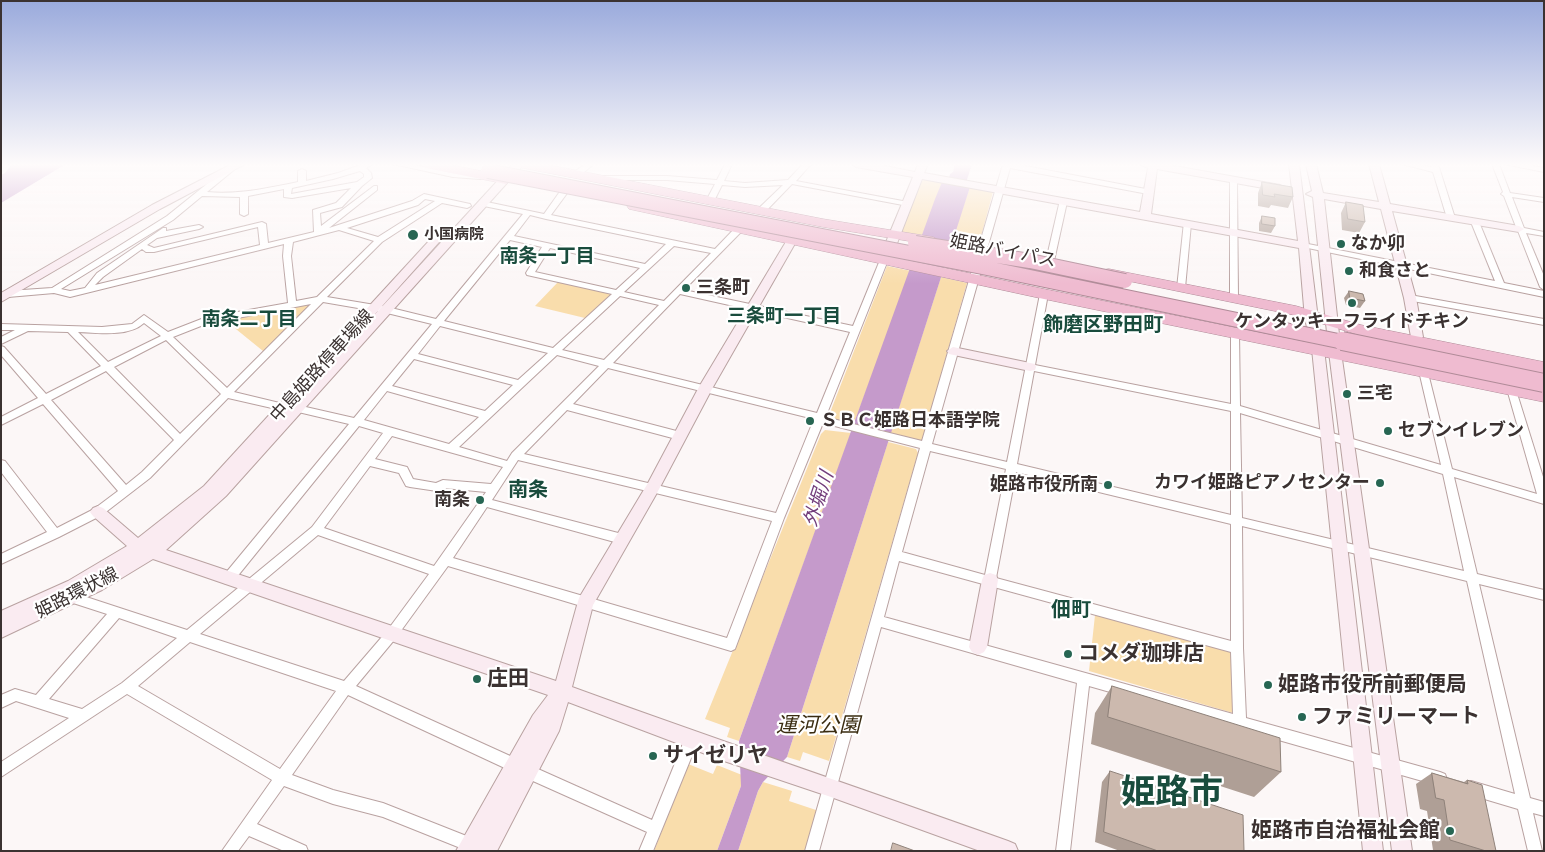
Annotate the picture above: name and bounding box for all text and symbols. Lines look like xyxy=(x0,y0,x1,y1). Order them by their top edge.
place label: 小国病院 xyxy=(424,226,484,244)
marker: 小国病院 xyxy=(406,228,420,242)
street label: 姫路バイパス xyxy=(948,230,1058,272)
place label: なか卯 xyxy=(1351,233,1405,255)
marker: なか卯 xyxy=(1335,238,1347,250)
district label: 南条一丁目 xyxy=(500,245,594,267)
place label: 和食さと xyxy=(1359,260,1431,282)
marker: 和食さと xyxy=(1343,265,1355,277)
place label: 三条町 xyxy=(696,277,750,299)
marker: 三条町 xyxy=(680,282,692,294)
marker: ケンタッキーフライドチキン xyxy=(1346,297,1358,309)
street label: 中島姫路停車場線 xyxy=(266,305,378,427)
district label: 三条町一丁目 xyxy=(727,305,841,327)
district label: 南条二丁目 xyxy=(202,308,296,330)
place label: ケンタッキーフライドチキン xyxy=(1235,311,1469,333)
district label: 飾磨区野田町 xyxy=(1043,313,1163,337)
place label: 三宅 xyxy=(1357,383,1393,405)
marker: 三宅 xyxy=(1341,388,1353,400)
place label: ＳＢＣ姫路日本語学院 xyxy=(820,410,1000,432)
marker: ＳＢＣ姫路日本語学院 xyxy=(804,415,816,427)
place label: セブンイレブン xyxy=(1398,420,1524,442)
marker: セブンイレブン xyxy=(1382,425,1394,437)
water label: 外堀川 xyxy=(799,468,839,530)
place label: カワイ姫路ピアノセンター xyxy=(1154,472,1370,494)
place label: 姫路市役所南 xyxy=(990,474,1098,496)
marker: カワイ姫路ピアノセンター xyxy=(1374,477,1386,489)
district label: 南条 xyxy=(508,478,548,502)
marker: 姫路市役所南 xyxy=(1102,479,1114,491)
place label: 南条 xyxy=(434,489,470,511)
marker: 南条 xyxy=(474,494,486,506)
street label: 姫路環状線 xyxy=(32,563,122,623)
district label: 佃町 xyxy=(1051,598,1091,622)
place label: コメダ珈琲店 xyxy=(1078,641,1204,667)
marker: コメダ珈琲店 xyxy=(1062,648,1074,660)
place label: 庄田 xyxy=(487,666,529,692)
place label: 姫路市役所前郵便局 xyxy=(1278,672,1467,698)
marker: 庄田 xyxy=(471,673,483,685)
marker: 姫路市役所前郵便局 xyxy=(1262,679,1274,691)
place label: ファミリーマート xyxy=(1312,704,1480,730)
marker: ファミリーマート xyxy=(1296,711,1308,723)
park label: 運河公園 xyxy=(776,713,860,739)
place label: サイゼリヤ xyxy=(663,743,768,769)
marker: サイゼリヤ xyxy=(647,750,659,762)
district label: 姫路市 xyxy=(1121,773,1223,813)
place label: 姫路市自治福祉会館 xyxy=(1251,818,1440,844)
marker: 姫路市自治福祉会館 xyxy=(1444,825,1456,837)

